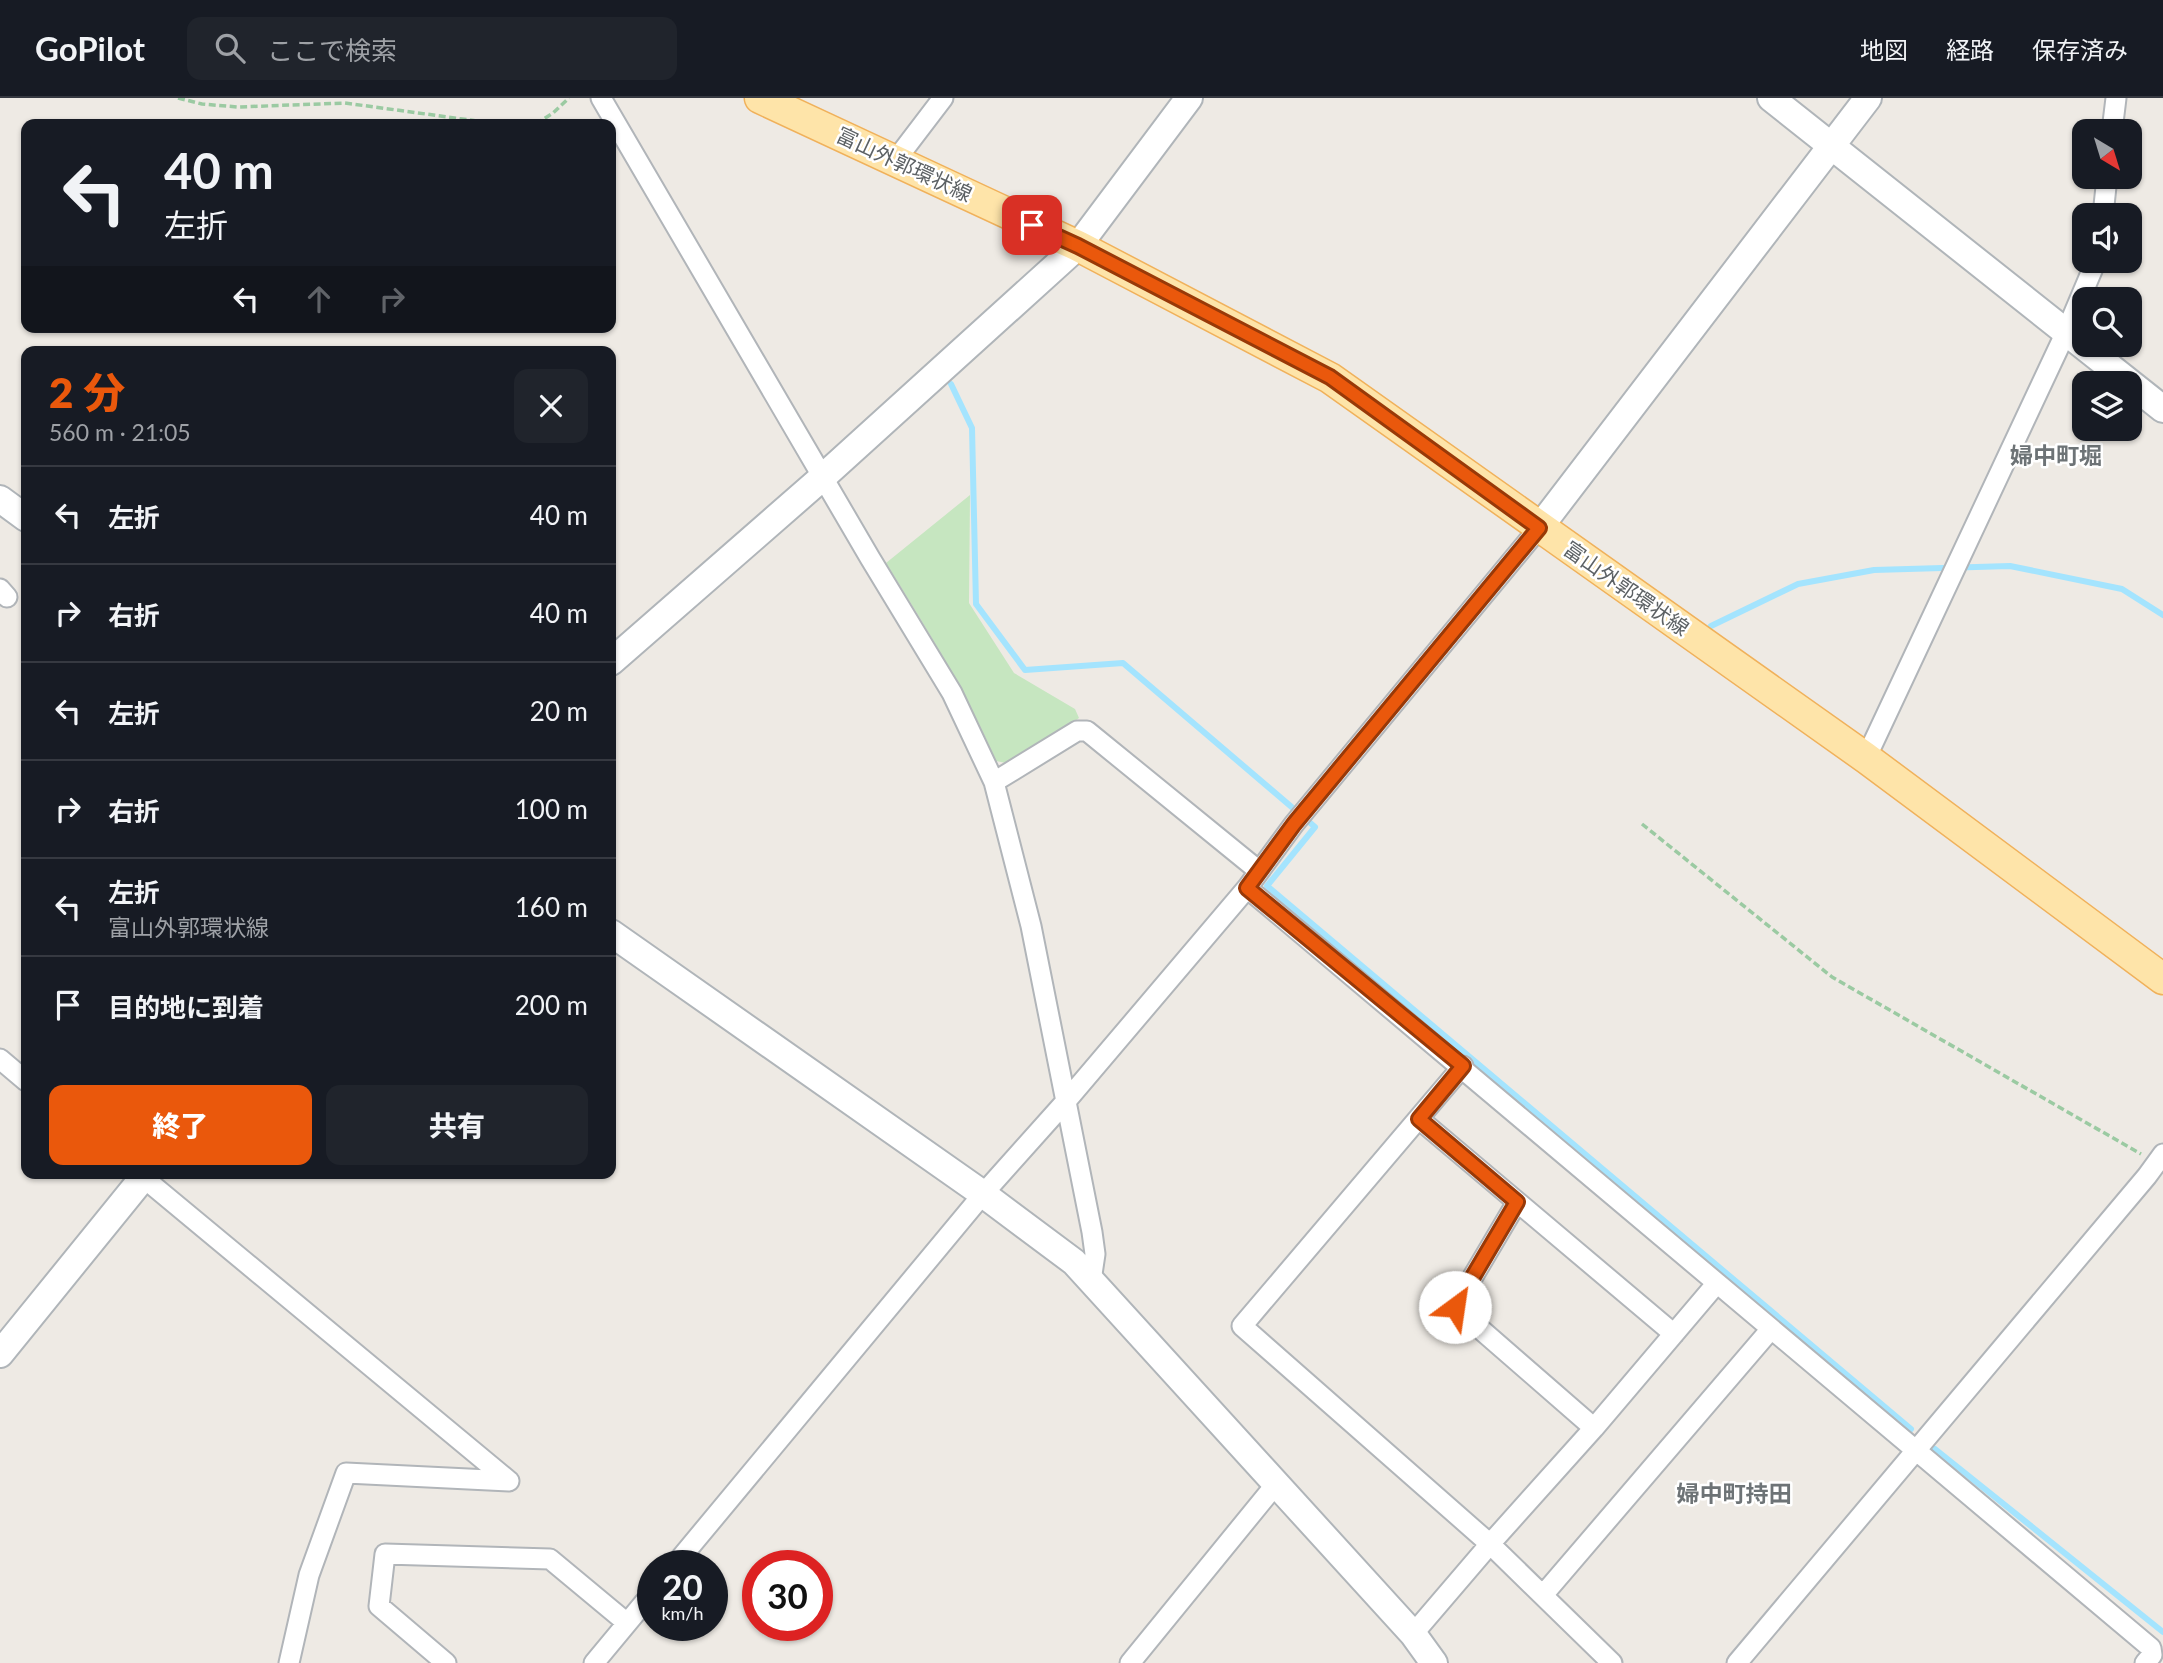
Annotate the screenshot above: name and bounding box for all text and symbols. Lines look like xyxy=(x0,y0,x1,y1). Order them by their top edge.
search box xyxy=(187,17,677,80)
text: GoPilot xyxy=(35,28,145,68)
icon: search xyxy=(211,29,249,67)
text: ここで検索 xyxy=(267,34,397,66)
text: 地図 xyxy=(1860,35,1908,64)
text: 経路 xyxy=(1946,35,1994,64)
text: 保存済み xyxy=(2032,35,2128,64)
north arrow xyxy=(2072,119,2142,189)
map controls xyxy=(2072,119,2142,441)
street label: 富山外郭環状線 xyxy=(833,121,977,206)
text: 40 m xyxy=(164,141,274,199)
icon: left xyxy=(49,147,140,238)
pin xyxy=(1002,195,1062,255)
button: sound xyxy=(2072,203,2142,273)
text: 左折 xyxy=(164,205,228,244)
icon: arrive xyxy=(1013,206,1051,244)
icon: left xyxy=(227,280,265,318)
icon: ahead xyxy=(300,280,338,318)
icon: right xyxy=(373,280,411,318)
button: search xyxy=(2072,287,2142,357)
text: 2 分 xyxy=(49,367,125,417)
button: close xyxy=(514,369,588,443)
button: layers xyxy=(2072,371,2142,441)
text: 560 m · 21:05 xyxy=(49,418,191,446)
district label: 婦中町堀 xyxy=(2010,441,2102,469)
icon: left xyxy=(49,496,87,534)
text: 40 m xyxy=(530,499,588,531)
text: 左折 xyxy=(108,501,160,533)
street label: 富山外郭環状線 xyxy=(1559,535,1694,640)
icon: right xyxy=(49,594,87,632)
text: 40 m xyxy=(530,597,588,629)
text: 右折 xyxy=(108,599,160,631)
icon: left xyxy=(49,692,87,730)
text: 20 m xyxy=(530,695,588,727)
text: 左折 xyxy=(108,697,160,729)
icon: right xyxy=(49,790,87,828)
text: 100 m xyxy=(515,793,588,825)
text: 右折 xyxy=(108,795,160,827)
text: 左折 xyxy=(108,876,160,908)
icon: left xyxy=(49,888,87,926)
text: 160 m xyxy=(515,891,588,923)
text: 富山外郭環状線 xyxy=(108,913,269,941)
icon: arrive xyxy=(49,986,87,1024)
text: 200 m xyxy=(515,989,588,1021)
text: 目的地に到着 xyxy=(108,991,264,1023)
button: 終了 xyxy=(49,1085,312,1165)
button: 共有 xyxy=(326,1085,588,1165)
position arrow xyxy=(1418,1270,1492,1344)
district label: 婦中町持田 xyxy=(1677,1479,1792,1507)
speed limit sign: 30 xyxy=(742,1550,833,1641)
text: 20 xyxy=(662,1565,703,1607)
text: km/h xyxy=(661,1602,704,1624)

